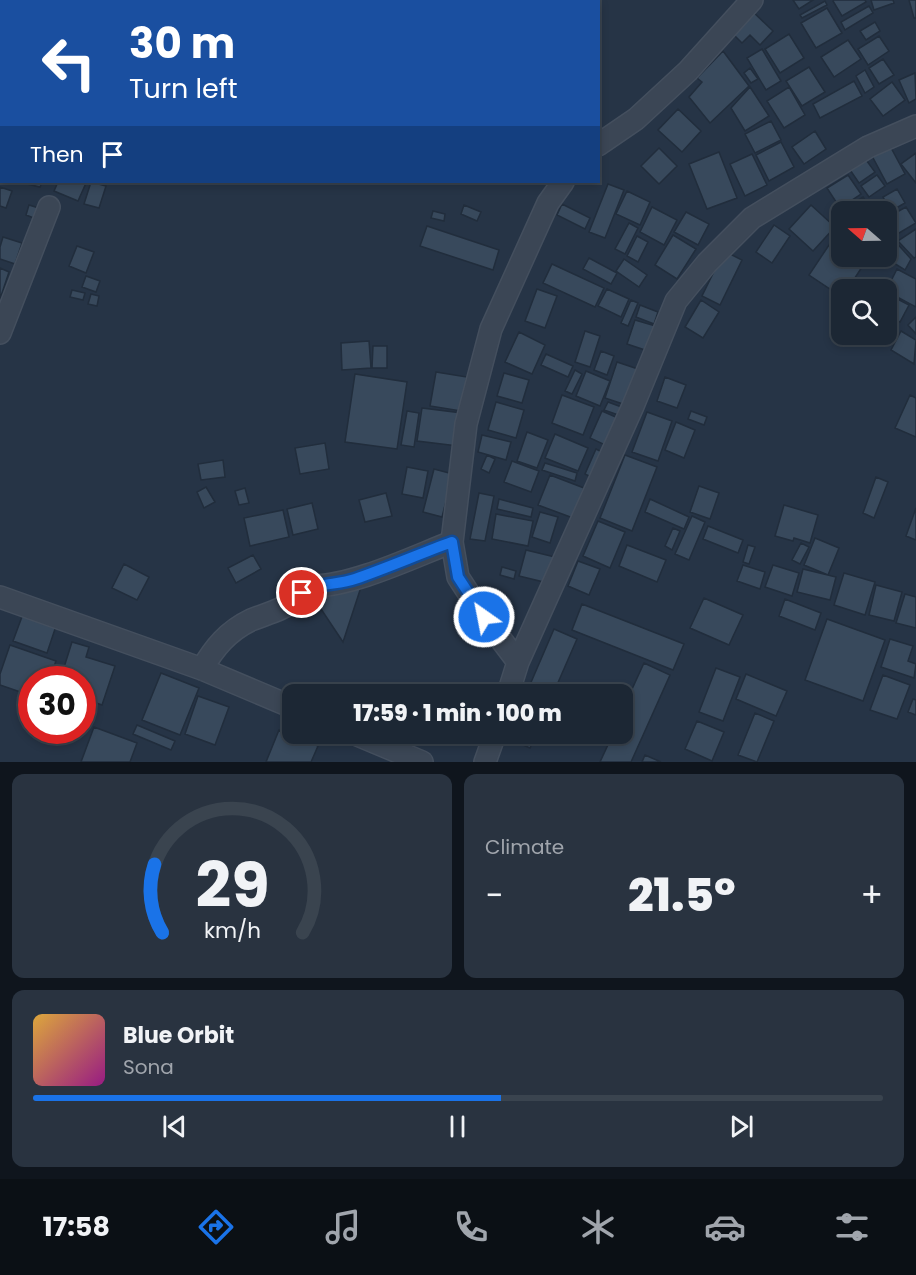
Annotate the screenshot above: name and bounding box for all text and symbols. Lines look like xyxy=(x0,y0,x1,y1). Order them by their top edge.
text: 30 m xyxy=(129,14,235,73)
icon: left xyxy=(30,24,108,102)
text: Turn left xyxy=(129,70,238,107)
icon: arrive xyxy=(96,138,129,171)
text: Then xyxy=(30,139,84,170)
north arrow xyxy=(831,201,897,267)
map controls xyxy=(831,201,897,345)
button: search xyxy=(831,279,897,345)
pin xyxy=(276,567,327,618)
icon: arrive xyxy=(285,576,318,609)
position arrow xyxy=(452,585,516,649)
speed limit sign: 30 xyxy=(18,666,96,744)
text: 17:59 · 1 min · 100 m xyxy=(353,698,562,729)
text: Climate xyxy=(485,833,564,861)
text: 29 xyxy=(195,841,269,929)
text: 21.5° xyxy=(628,864,736,927)
text: − xyxy=(485,872,503,919)
text: + xyxy=(860,872,883,919)
text: km/h xyxy=(203,915,261,946)
text: Blue Orbit xyxy=(123,1020,234,1051)
text: Sona xyxy=(123,1053,174,1081)
icon: previous xyxy=(158,1110,191,1143)
icon: pause xyxy=(441,1110,474,1143)
icon: next xyxy=(725,1110,758,1143)
icon: directions xyxy=(195,1206,237,1248)
icon: music xyxy=(322,1206,364,1248)
icon: phone xyxy=(450,1206,492,1248)
icon: climate xyxy=(577,1206,619,1248)
icon: car xyxy=(704,1206,746,1248)
icon: filters xyxy=(831,1206,873,1248)
text: 17:58 xyxy=(43,1208,110,1245)

